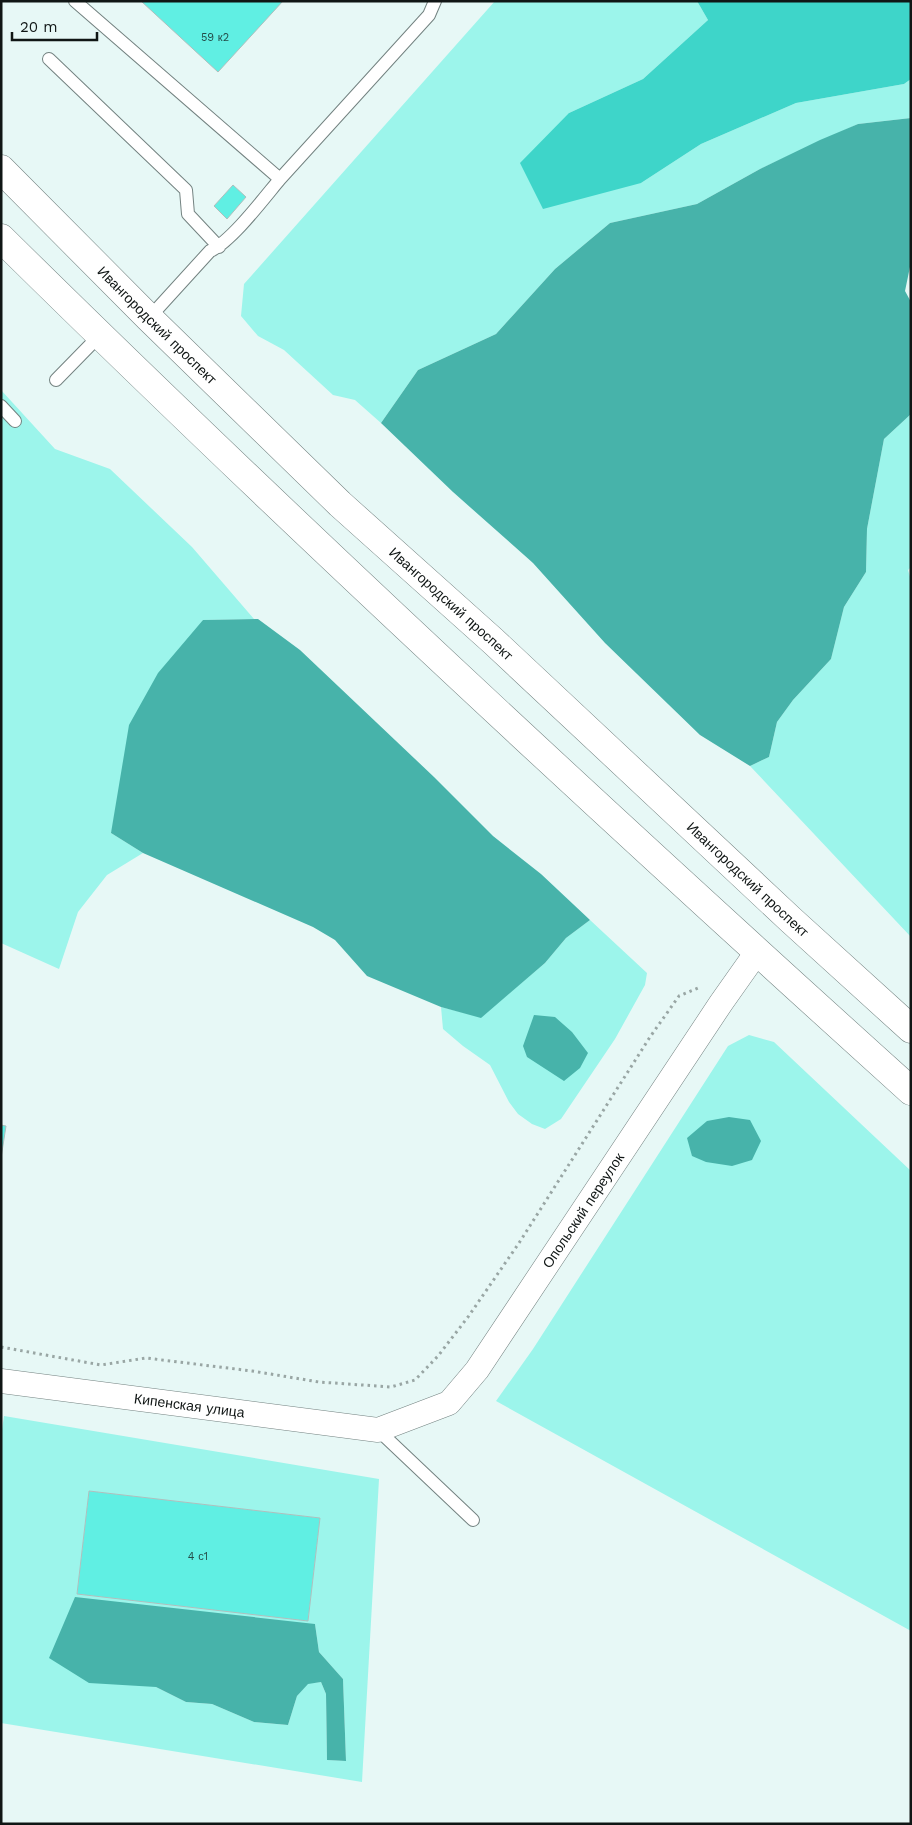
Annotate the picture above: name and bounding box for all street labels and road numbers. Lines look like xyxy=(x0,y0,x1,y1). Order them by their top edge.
street label: Ивангородский проспект xyxy=(94,263,220,388)
street label: Ивангородский проспект xyxy=(386,544,517,664)
street label: Ивангородский проспект xyxy=(684,819,812,941)
street label: Опольский переулок xyxy=(539,1149,628,1271)
street label: Кипенская улица xyxy=(133,1390,246,1421)

